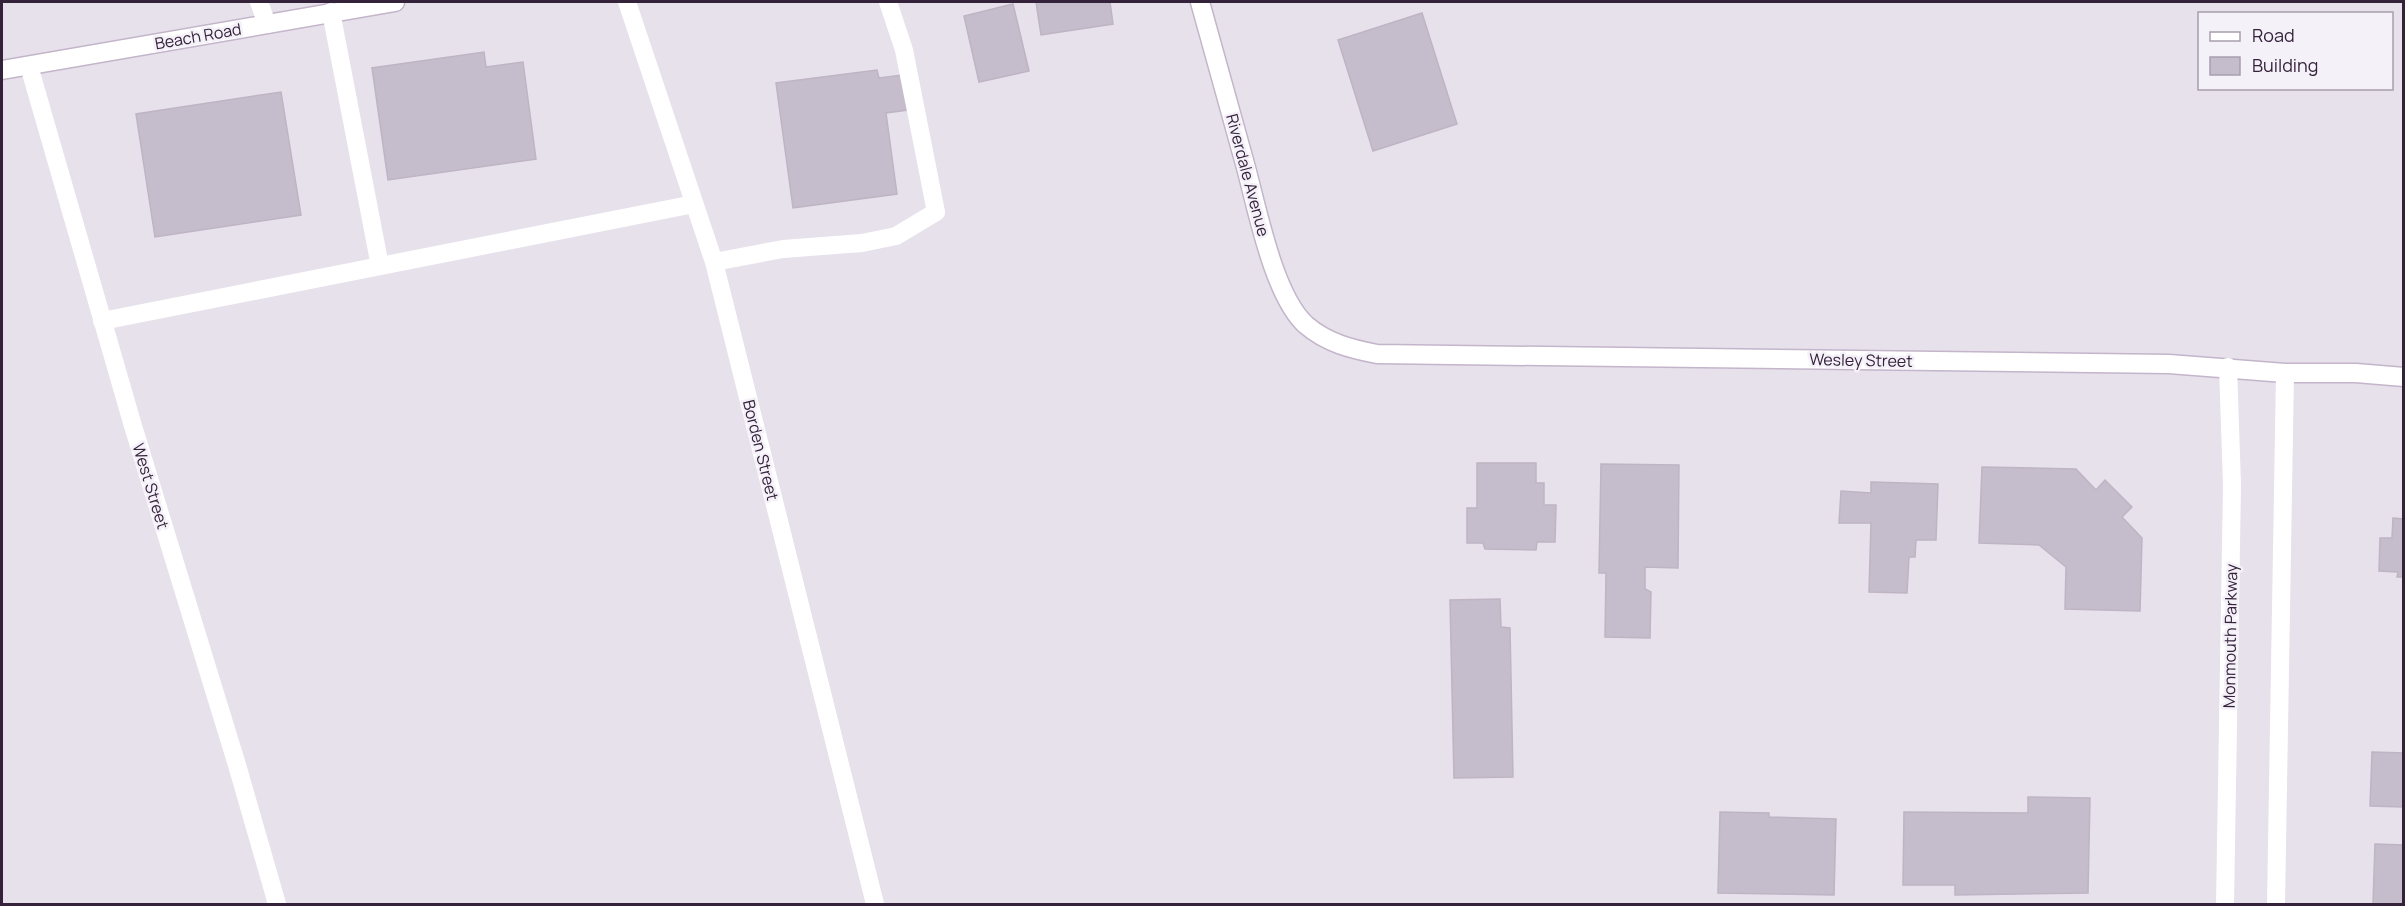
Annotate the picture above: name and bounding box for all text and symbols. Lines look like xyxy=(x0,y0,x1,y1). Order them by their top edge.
legend xyxy=(2198,12,2393,90)
street label: Beach Road xyxy=(153,18,243,54)
text: Road xyxy=(2252,23,2295,47)
text: Building xyxy=(2252,53,2318,77)
street label: Riverdale Avenue xyxy=(1221,111,1275,239)
street label: Wesley Street xyxy=(1809,348,1913,372)
street label: Borden Street xyxy=(738,397,784,503)
street label: West Street xyxy=(128,441,174,531)
street label: Monmouth Parkway xyxy=(2218,563,2242,708)

